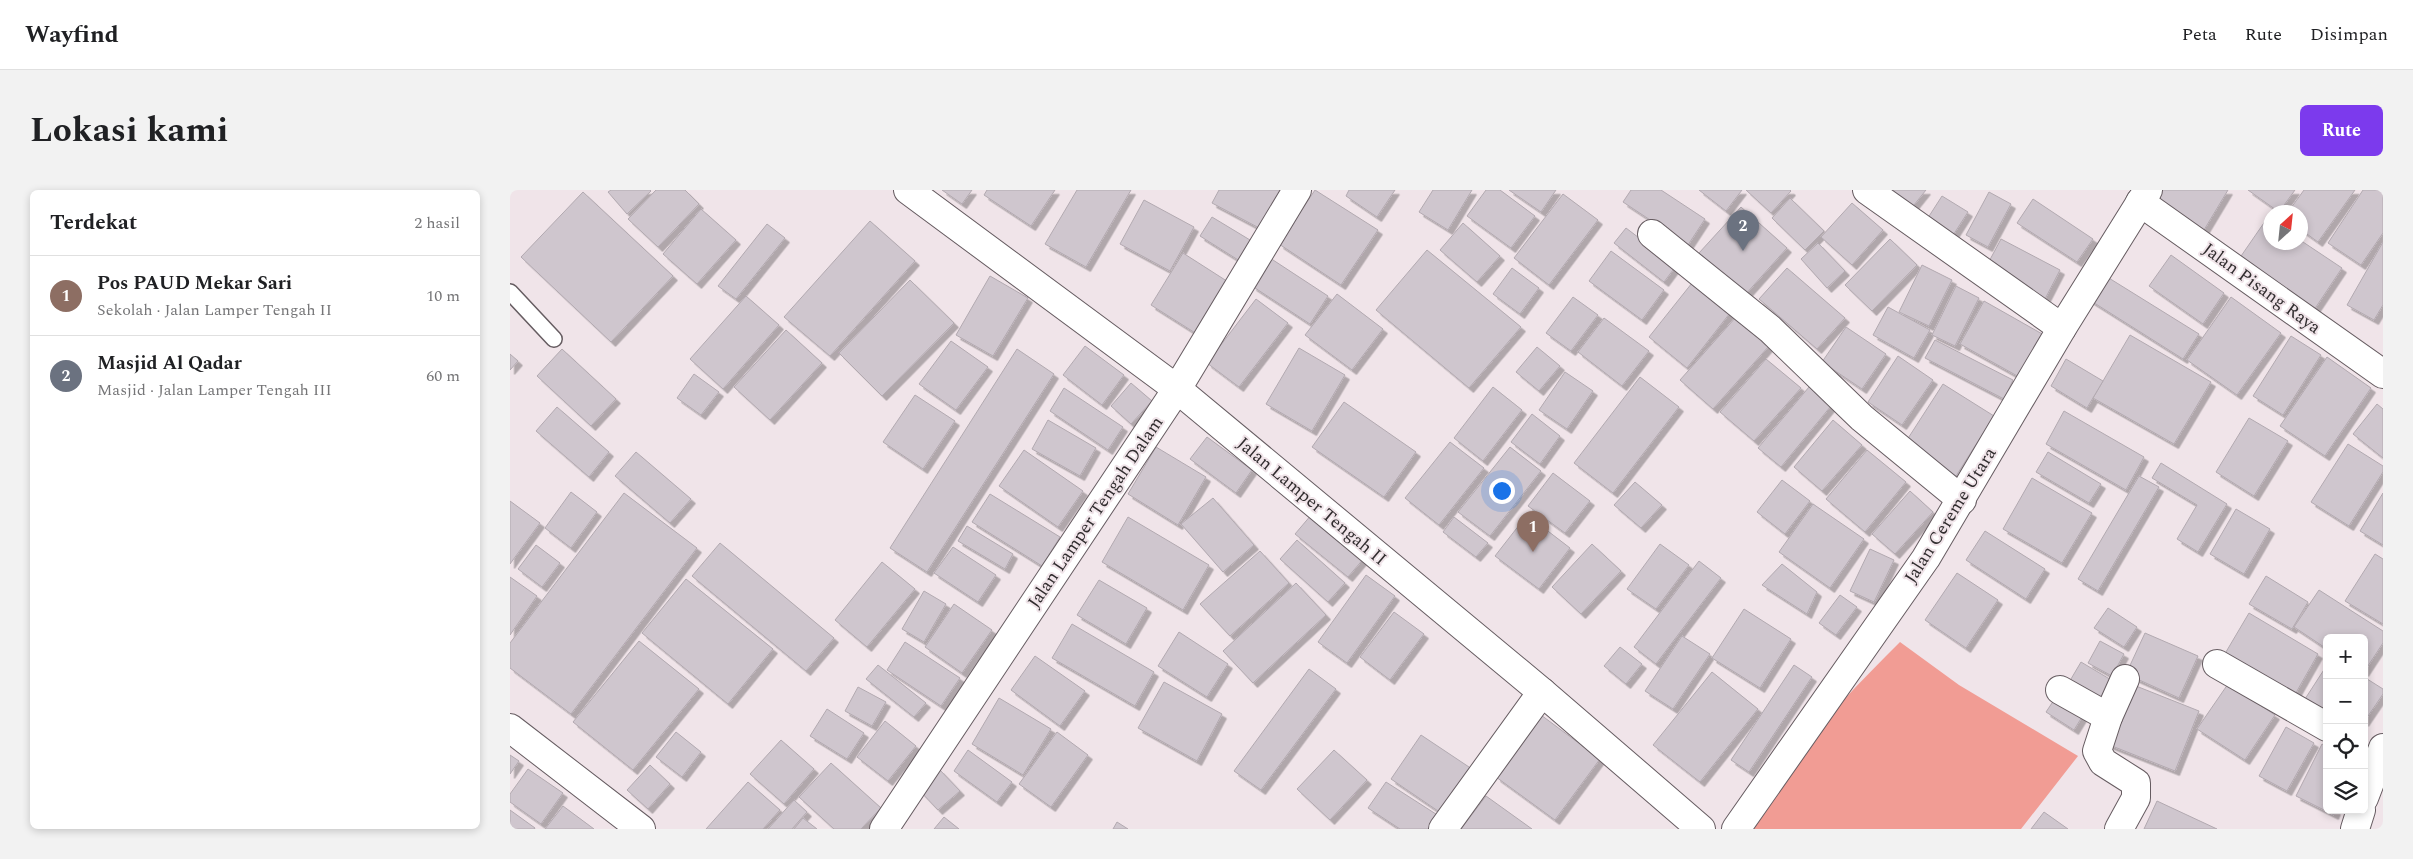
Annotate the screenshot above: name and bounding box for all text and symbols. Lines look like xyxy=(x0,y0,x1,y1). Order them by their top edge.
text: Wayfind xyxy=(25,17,119,53)
text: Peta xyxy=(2182,21,2217,48)
text: Rute xyxy=(2245,21,2282,48)
text: Disimpan xyxy=(2310,21,2388,48)
text: Lokasi kami xyxy=(30,104,229,157)
button: Rute xyxy=(2300,105,2383,156)
north arrow xyxy=(2263,205,2308,250)
text: Terdekat xyxy=(50,207,137,239)
pin: 2 xyxy=(1727,210,1759,251)
text: 2 hasil xyxy=(414,211,460,235)
street label: Jalan Pisang Raya xyxy=(2197,236,2327,341)
text: Pos PAUD Mekar Sari xyxy=(97,269,292,298)
text: 1 xyxy=(62,284,70,308)
text: 10 m xyxy=(426,284,460,308)
text: Sekolah · Jalan Lamper Tengah II xyxy=(97,298,332,322)
text: Masjid Al Qadar xyxy=(97,349,242,378)
text: 2 xyxy=(62,364,70,388)
text: 60 m xyxy=(426,364,460,388)
text: Masjid · Jalan Lamper Tengah III xyxy=(97,378,332,402)
street label: Jalan Lamper Tengah Dalam xyxy=(1021,411,1170,614)
street label: Jalan Lamper Tengah II xyxy=(1231,431,1392,572)
street label: Jalan Cereme Utara xyxy=(1898,442,2003,589)
your location xyxy=(1489,478,1515,504)
pin: 1 xyxy=(1517,511,1549,552)
map controls xyxy=(2323,634,2368,814)
button: + xyxy=(2323,634,2368,679)
button: − xyxy=(2323,679,2368,724)
button: locate xyxy=(2323,724,2368,769)
button: layers xyxy=(2323,769,2368,814)

